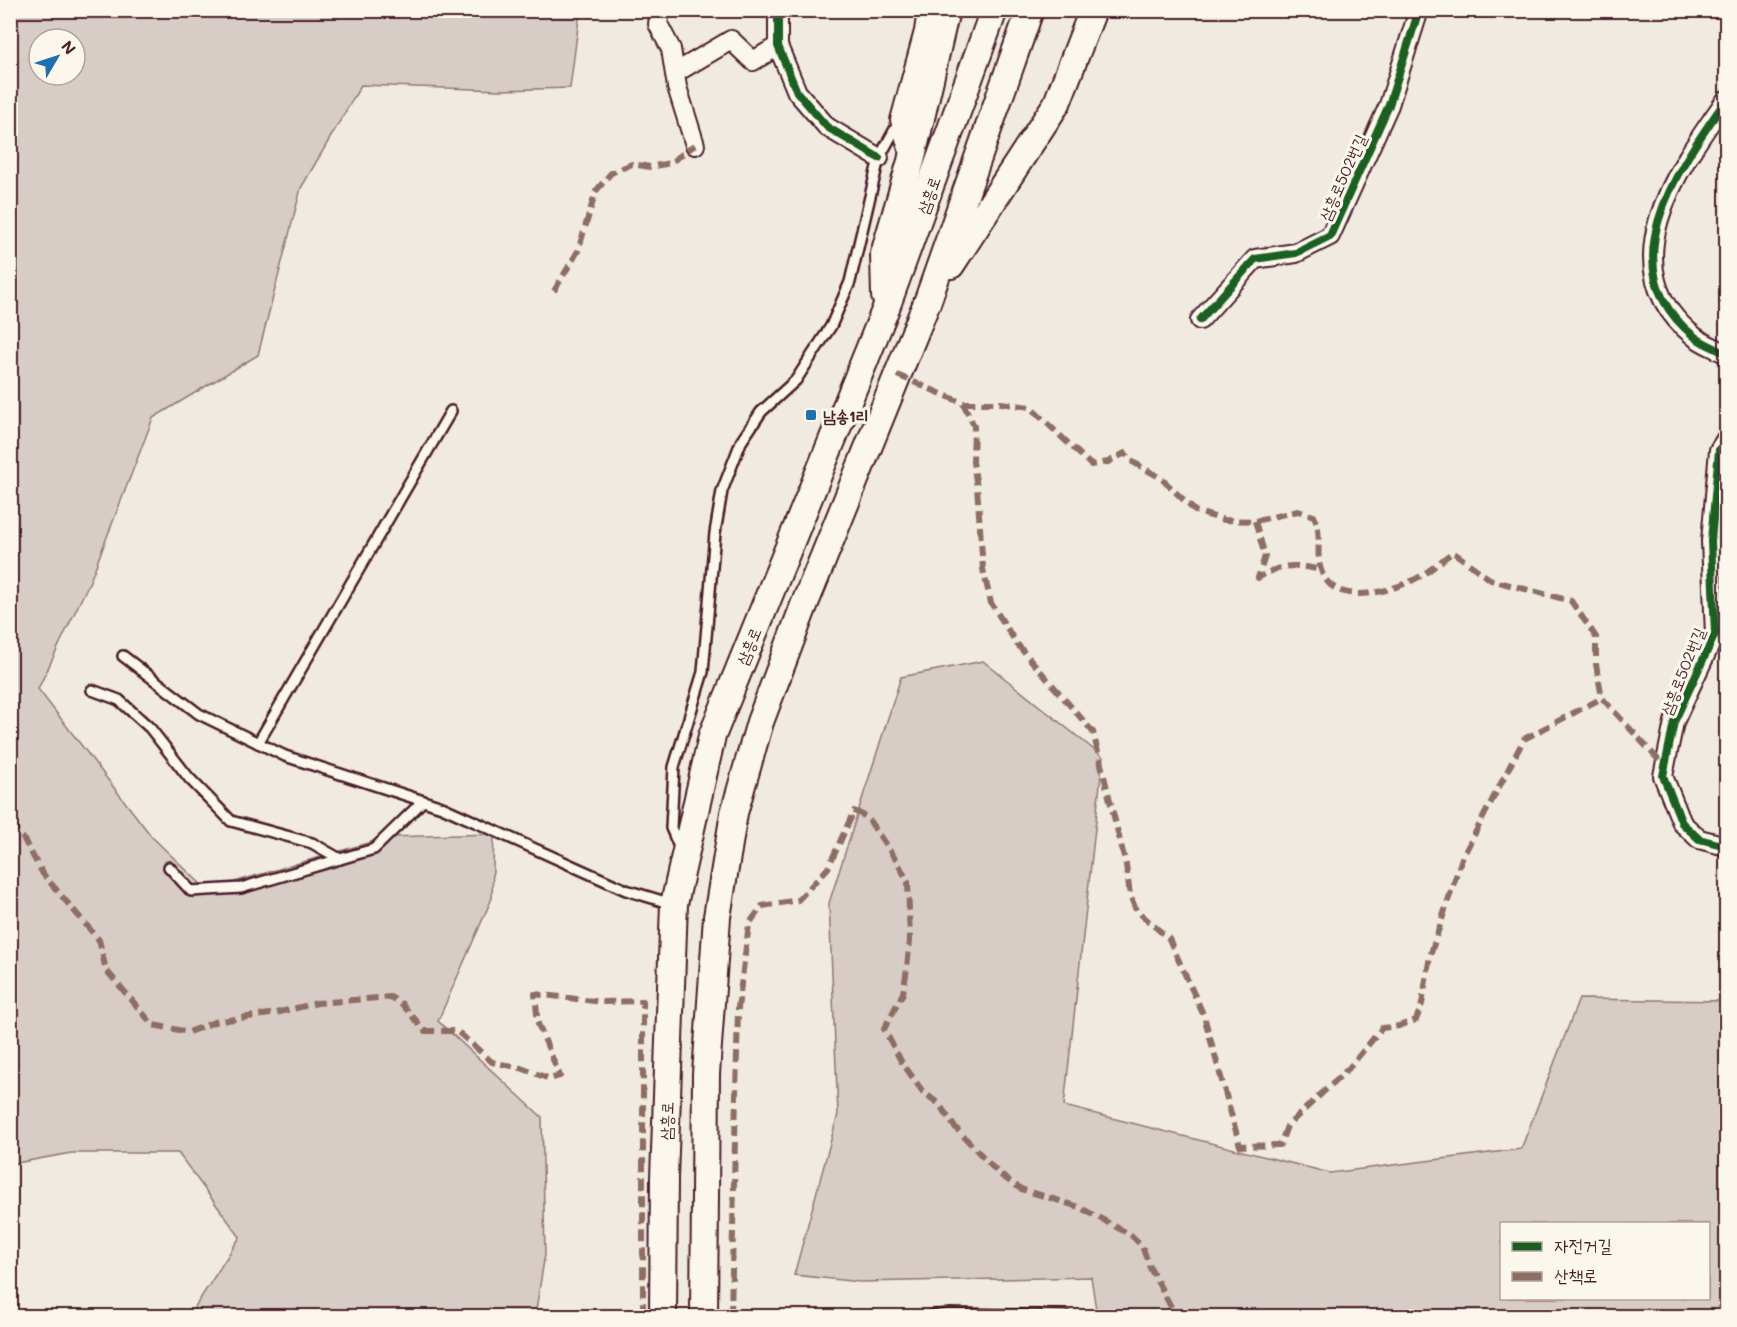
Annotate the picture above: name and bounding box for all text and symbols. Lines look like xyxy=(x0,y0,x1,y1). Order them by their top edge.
north arrow xyxy=(27,27,87,87)
text: N xyxy=(57,36,81,59)
street label: 삼흥로502번길 xyxy=(1314,130,1370,224)
street label: 삼흥로 xyxy=(912,173,944,217)
place label: 남송1리 xyxy=(823,405,869,426)
marker: 남송1리 xyxy=(804,408,818,422)
street label: 삼흥로 xyxy=(731,624,765,668)
street label: 삼흥로502번길 xyxy=(1655,624,1709,718)
street label: 삼흥로 xyxy=(655,1101,677,1141)
legend xyxy=(1500,1222,1710,1300)
text: 자전거길 xyxy=(1554,1233,1612,1257)
text: 산책로 xyxy=(1554,1263,1597,1287)

